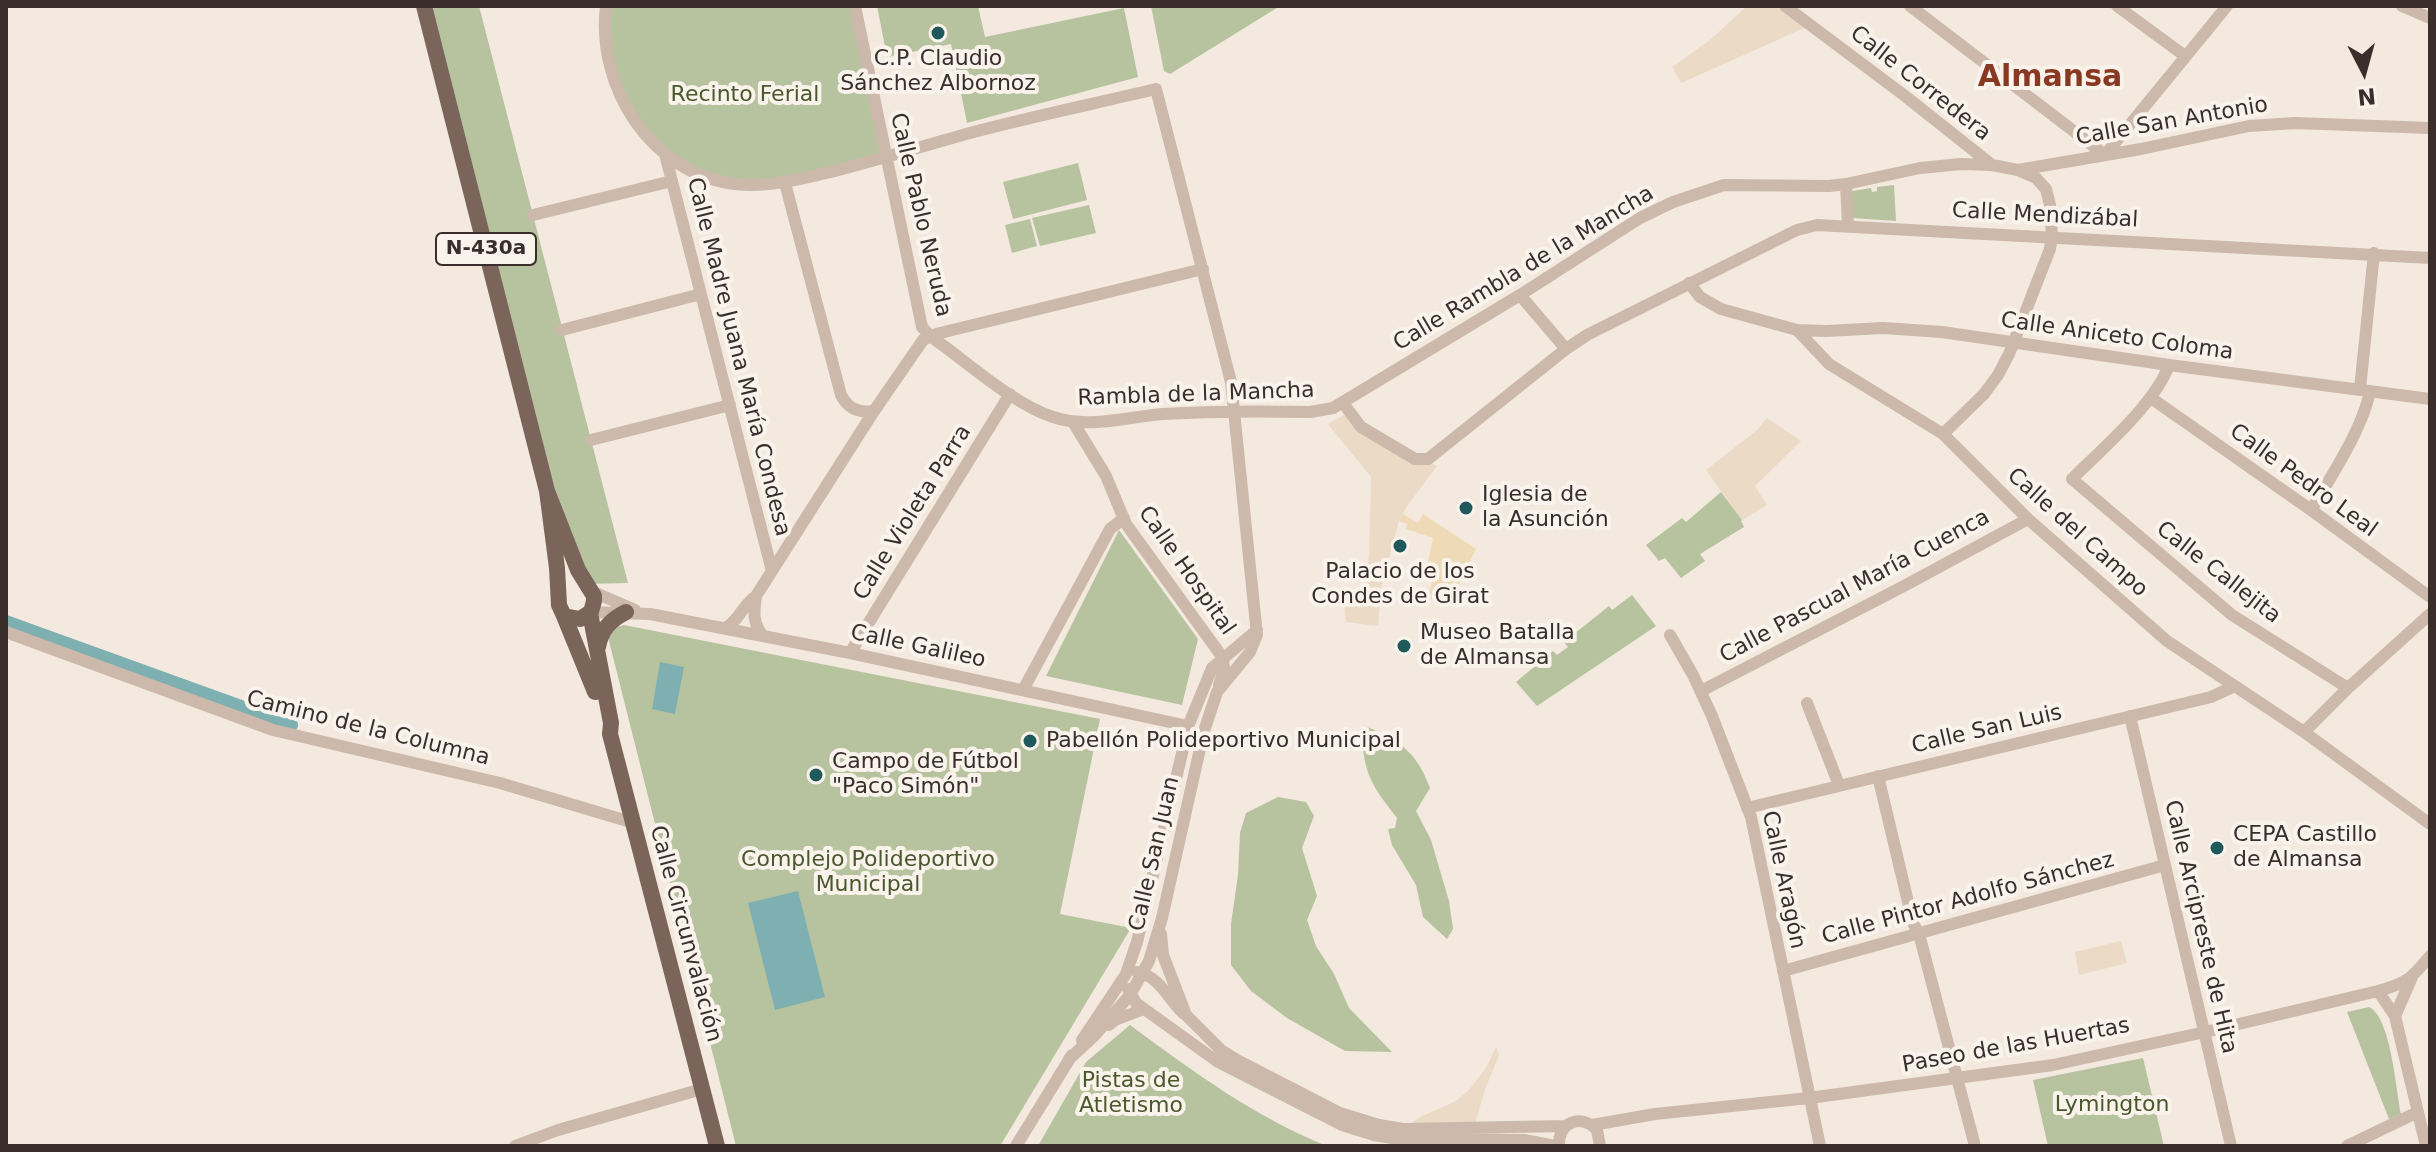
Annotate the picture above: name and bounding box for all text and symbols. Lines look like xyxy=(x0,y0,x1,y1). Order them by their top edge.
street label: Calle Corredera xyxy=(1844,21,1996,147)
marker: C.P. Claudio Sánchez Albornoz xyxy=(929,24,947,42)
north arrow xyxy=(2324,32,2404,112)
place label: C.P. Claudio Sánchez Albornoz xyxy=(840,46,1036,98)
district label: Almansa xyxy=(1978,60,2122,96)
park label: Recinto Ferial xyxy=(671,82,819,108)
text: N xyxy=(2356,83,2377,110)
street label: Calle San Antonio xyxy=(2074,92,2270,152)
street label: Calle Pablo Neruda xyxy=(884,111,956,319)
street label: Calle Madre Juana María Condesa xyxy=(681,175,795,539)
street label: Calle Rambla de la Mancha xyxy=(1389,181,1659,357)
street label: Calle Mendizábal xyxy=(1951,198,2139,234)
road number: N-430a xyxy=(436,233,536,265)
street label: Calle Aniceto Coloma xyxy=(1999,308,2235,366)
street label: Rambla de la Mancha xyxy=(1077,378,1315,412)
street label: Calle Pedro Leal xyxy=(2224,419,2382,543)
street label: Calle Violeta Parra xyxy=(848,421,978,605)
street label: Calle del Campo xyxy=(2001,463,2153,603)
place label: Iglesia de la Asunción xyxy=(1482,482,1609,534)
marker: Iglesia de la Asunción xyxy=(1457,499,1475,517)
street label: Calle Hospital xyxy=(1132,501,1240,641)
street label: Calle Pascual María Cuenca xyxy=(1716,504,1994,670)
street label: Calle Callejita xyxy=(2151,516,2285,630)
marker: Palacio de los Condes de Girat xyxy=(1391,537,1409,555)
place label: Palacio de los Condes de Girat xyxy=(1311,559,1489,610)
street label: Calle Galileo xyxy=(848,620,988,674)
place label: Museo Batalla de Almansa xyxy=(1420,620,1575,672)
marker: Museo Batalla de Almansa xyxy=(1395,637,1413,655)
street label: Camino de la Columna xyxy=(244,686,492,772)
street label: Calle San Luis xyxy=(1909,700,2065,760)
place label: Pabellón Polideportivo Municipal xyxy=(1046,728,1401,754)
marker: Pabellón Polideportivo Municipal xyxy=(1021,732,1039,750)
place label: Campo de Fútbol "Paco Simón" xyxy=(832,749,1019,800)
marker: Campo de Fútbol "Paco Simón" xyxy=(807,766,825,784)
street label: Calle San Juan xyxy=(1124,774,1186,934)
street label: Calle Arcipreste de Hita xyxy=(2158,798,2242,1056)
street label: Calle Aragón xyxy=(1755,809,1811,951)
place label: CEPA Castillo de Almansa xyxy=(2233,822,2377,874)
street label: Calle Circunvalación xyxy=(643,823,727,1045)
marker: CEPA Castillo de Almansa xyxy=(2208,839,2226,857)
park label: Complejo Polideportivo Municipal xyxy=(741,847,995,898)
street label: Calle Pintor Adolfo Sánchez xyxy=(1819,847,2117,951)
street label: Paseo de las Huertas xyxy=(1900,1013,2132,1079)
park label: Pistas de Atletismo xyxy=(1079,1068,1183,1120)
park label: Lymington xyxy=(2055,1092,2169,1118)

